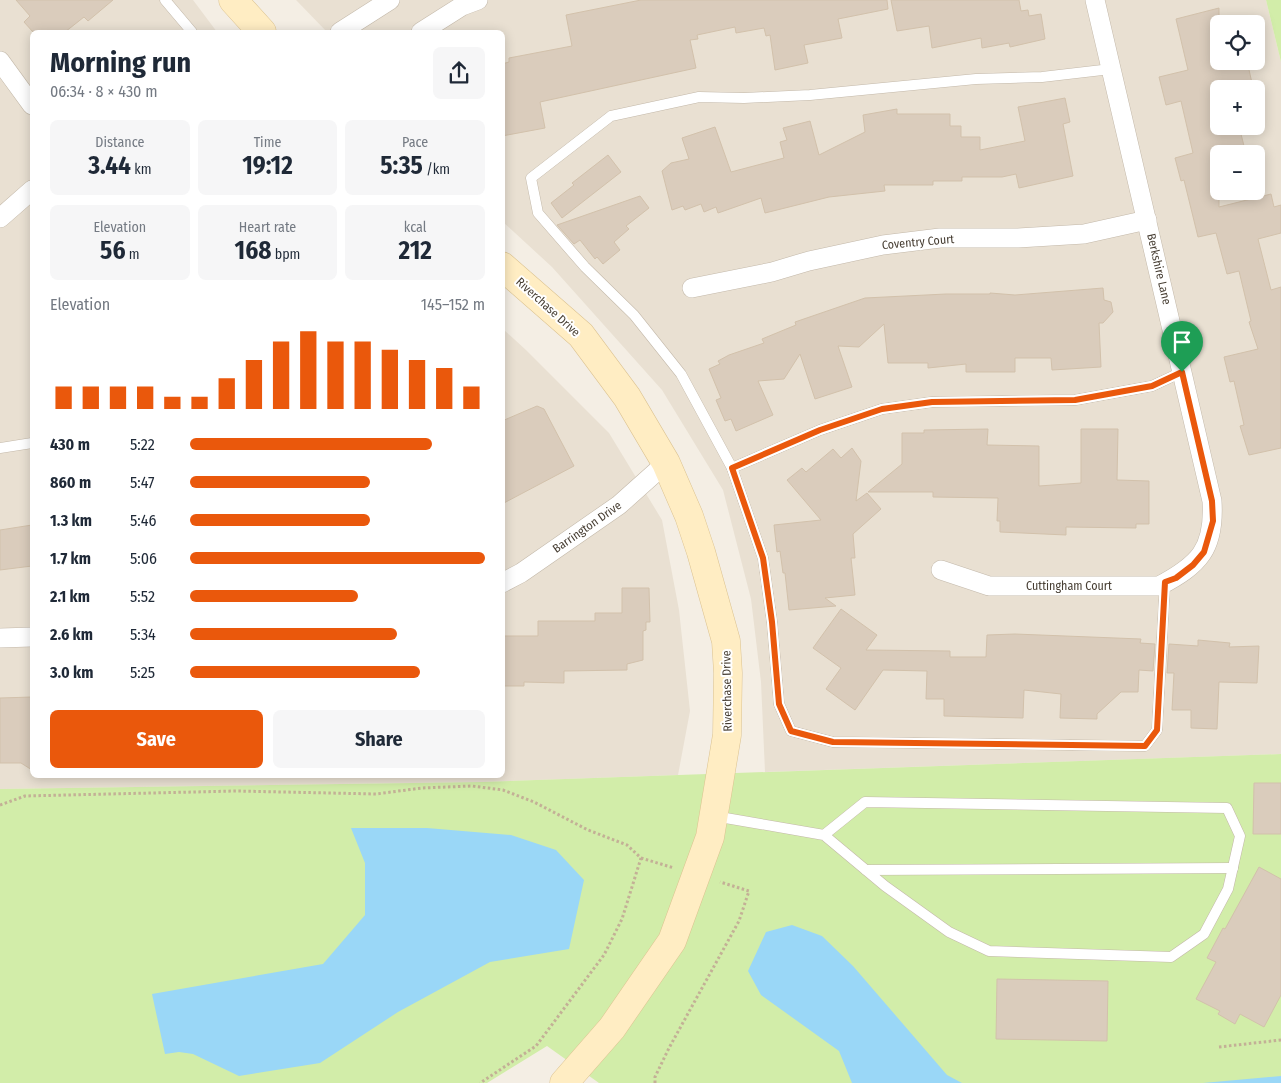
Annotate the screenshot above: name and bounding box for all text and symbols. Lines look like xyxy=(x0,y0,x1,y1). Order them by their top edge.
map controls xyxy=(1210,15,1265,200)
button: locate xyxy=(1210,15,1265,70)
text: Morning run xyxy=(50,46,191,79)
button: share xyxy=(433,47,485,99)
button: + xyxy=(1210,80,1265,135)
text: 06:34 · 8 × 430 m xyxy=(50,82,158,101)
text: Distance xyxy=(95,134,144,151)
text: Time xyxy=(254,134,281,151)
text: Pace xyxy=(402,134,428,151)
button: − xyxy=(1210,145,1265,200)
text: 3.44 xyxy=(88,151,131,181)
text: 19:12 xyxy=(242,151,293,181)
text: 5:35 xyxy=(380,151,423,181)
text: km xyxy=(131,161,151,178)
text: /km xyxy=(423,161,450,178)
text: Elevation xyxy=(93,219,146,236)
text: Heart rate xyxy=(239,219,296,236)
text: kcal xyxy=(404,219,427,236)
street label: Coventry Court xyxy=(881,232,955,252)
street label: Berkshire Lane xyxy=(1144,232,1174,306)
text: 56 xyxy=(100,236,125,266)
text: 168 xyxy=(235,236,271,266)
text: 212 xyxy=(399,236,432,266)
text: m xyxy=(125,246,140,263)
text: bpm xyxy=(271,246,300,263)
street label: Riverchase Drive xyxy=(513,275,583,339)
text: Elevation xyxy=(50,295,110,314)
text: 145–152 m xyxy=(421,295,485,314)
pin xyxy=(1161,321,1203,372)
icon: arrive xyxy=(1168,328,1196,356)
text: 430 m xyxy=(50,435,90,454)
text: 5:22 xyxy=(130,435,155,454)
text: 860 m xyxy=(50,473,91,492)
text: 5:47 xyxy=(130,473,155,492)
street label: Barrington Drive xyxy=(550,498,624,556)
text: 1.3 km xyxy=(50,511,92,530)
text: 5:46 xyxy=(130,511,156,530)
text: 1.7 km xyxy=(50,549,91,568)
text: 5:06 xyxy=(130,549,157,568)
street label: Cuttingham Court xyxy=(1026,579,1112,593)
text: 2.1 km xyxy=(50,587,90,606)
text: 5:52 xyxy=(130,587,155,606)
text: 2.6 km xyxy=(50,625,93,644)
text: 5:34 xyxy=(130,625,156,644)
street label: Riverchase Drive xyxy=(719,650,735,732)
text: 3.0 km xyxy=(50,663,93,682)
text: 5:25 xyxy=(130,663,155,682)
button: Save xyxy=(50,710,263,768)
button: Share xyxy=(273,710,485,768)

